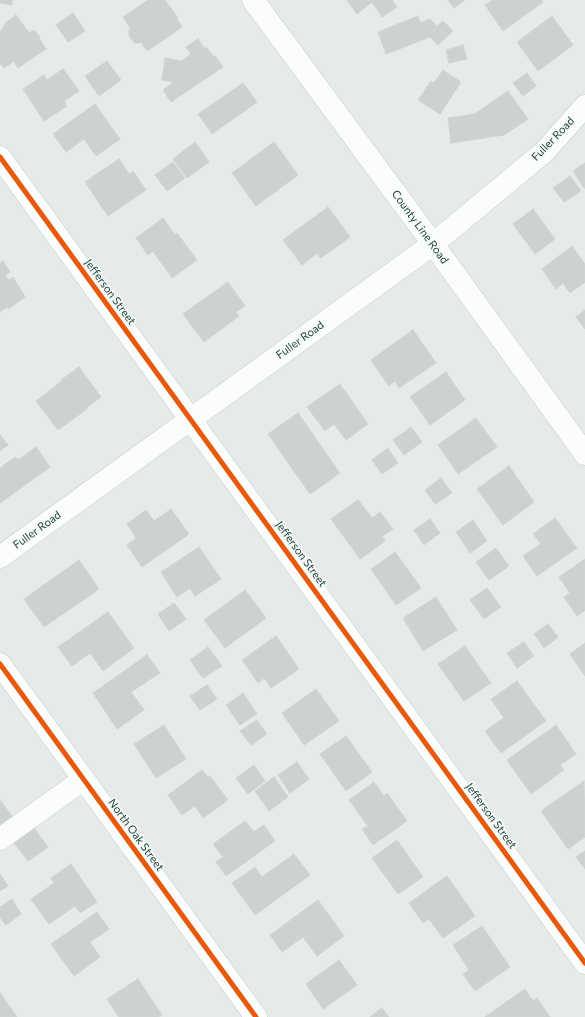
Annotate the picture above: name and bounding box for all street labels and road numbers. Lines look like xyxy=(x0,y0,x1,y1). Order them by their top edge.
street label: Fuller Road xyxy=(529,114,577,164)
street label: County Line Road xyxy=(389,188,451,266)
street label: Jefferson Street xyxy=(82,256,138,328)
street label: Fuller Road xyxy=(274,318,326,362)
street label: Fuller Road xyxy=(11,508,63,552)
street label: Jefferson Street xyxy=(273,518,329,590)
street label: Jefferson Street xyxy=(463,780,519,852)
street label: North Oak Street xyxy=(105,796,167,874)

